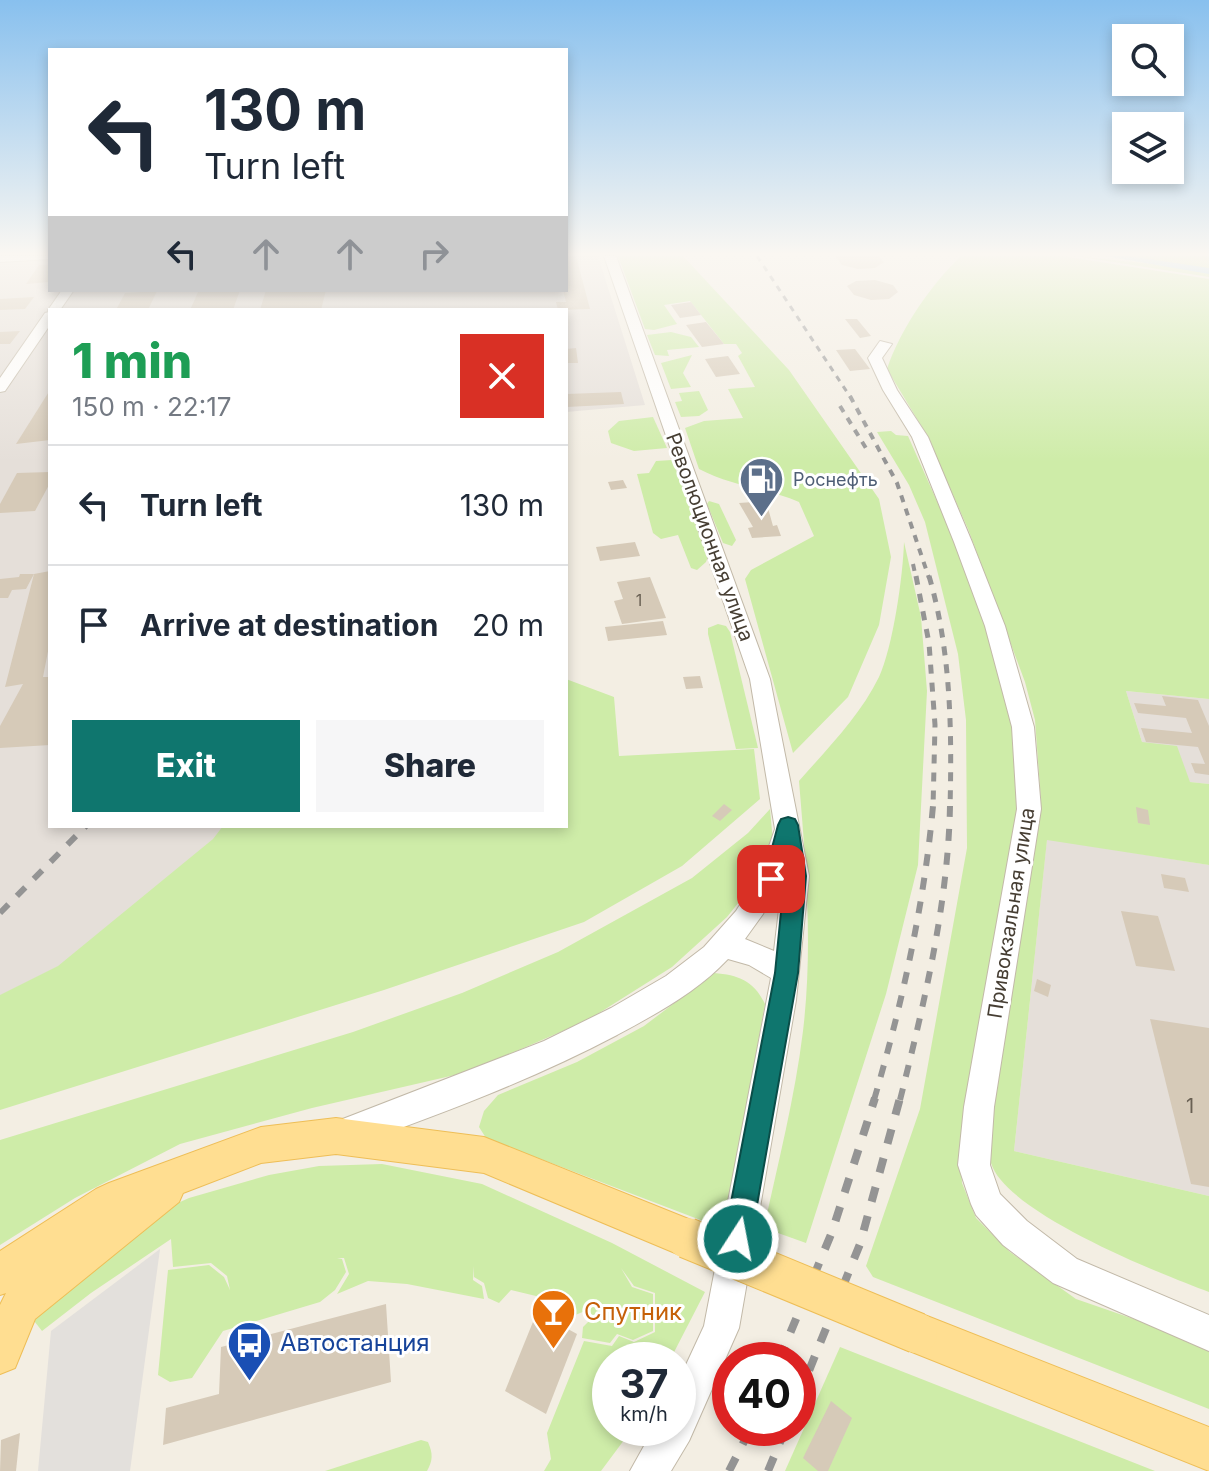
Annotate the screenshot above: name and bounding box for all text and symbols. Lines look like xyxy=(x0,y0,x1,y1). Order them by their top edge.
map controls xyxy=(1112,24,1184,184)
button: search xyxy=(1112,24,1184,96)
text: 130 m xyxy=(204,76,366,144)
icon: left xyxy=(72,80,176,184)
button: layers xyxy=(1112,112,1184,184)
text: Turn left xyxy=(204,144,345,188)
icon: left xyxy=(160,232,204,276)
icon: ahead xyxy=(244,232,288,276)
icon: ahead xyxy=(328,232,372,276)
icon: right xyxy=(412,232,456,276)
text: 1 min xyxy=(72,331,192,390)
button: close xyxy=(460,334,544,418)
text: 150 m · 22:17 xyxy=(72,391,231,422)
street label: Революционная улица xyxy=(661,429,759,645)
fuel station icon: Роснефть xyxy=(738,456,786,519)
place label: Роснефть xyxy=(793,469,878,490)
icon: left xyxy=(72,483,116,527)
text: Turn left xyxy=(140,487,262,523)
text: 130 m xyxy=(460,487,544,523)
house number: 1 xyxy=(636,590,642,610)
icon: arrive xyxy=(72,603,116,647)
text: Arrive at destination xyxy=(140,607,438,643)
text: 20 m xyxy=(472,607,544,643)
button: Exit xyxy=(72,720,300,812)
button: Share xyxy=(316,720,544,812)
street label: Привокзальная улица xyxy=(982,806,1040,1020)
pin xyxy=(737,845,805,913)
icon: arrive xyxy=(749,857,793,901)
house number: 1 xyxy=(1186,1094,1194,1118)
position arrow xyxy=(696,1197,780,1281)
bar icon: Спутник xyxy=(529,1288,577,1351)
place label: Спутник xyxy=(584,1297,682,1326)
bus stop icon: Автостанция xyxy=(225,1319,273,1382)
place label: Автостанция xyxy=(280,1328,430,1357)
speed limit sign: 40 xyxy=(712,1342,816,1446)
text: 37 xyxy=(619,1359,669,1408)
text: km/h xyxy=(620,1402,668,1426)

